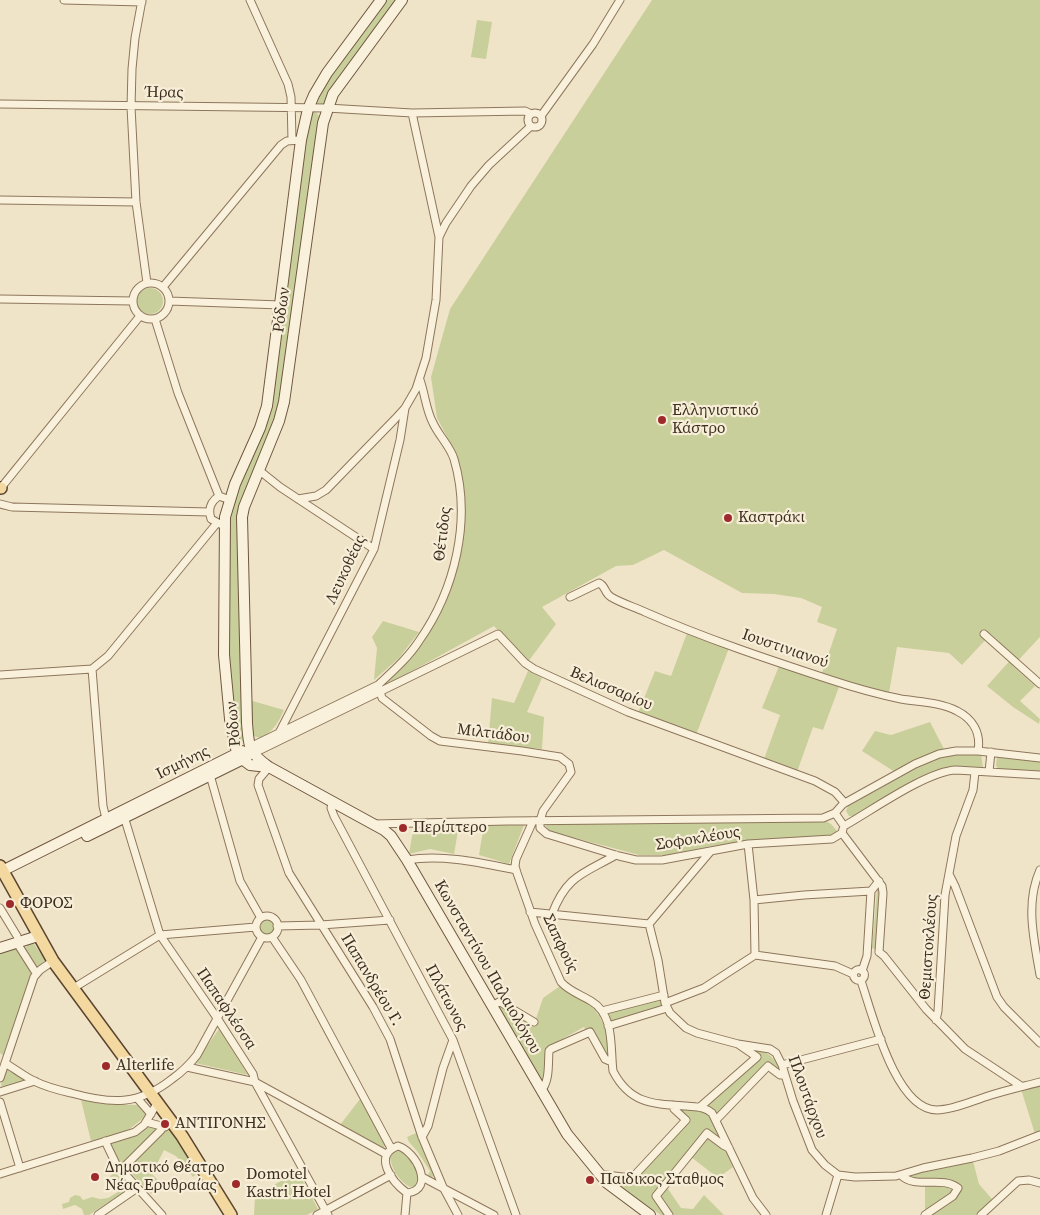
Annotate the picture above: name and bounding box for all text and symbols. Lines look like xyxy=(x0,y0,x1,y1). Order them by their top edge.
street label: Ήρας xyxy=(144,83,184,103)
street label: Ρόδων xyxy=(269,286,295,334)
place label: Ελληνιστικό Κάστρο xyxy=(672,401,758,439)
marker: Ελληνιστικό Κάστρο xyxy=(656,414,668,426)
street label: Θέτιδος xyxy=(430,506,456,562)
place label: Καστράκι xyxy=(738,508,805,528)
marker: Καστράκι xyxy=(722,512,734,524)
street label: Λευκοθέας xyxy=(322,532,370,608)
street label: Ιουστινιανού xyxy=(739,625,831,673)
street label: Βελισσαρίου xyxy=(567,663,655,715)
street label: Ρόδων xyxy=(222,700,246,748)
street label: Μιλτιάδου xyxy=(456,720,530,748)
street label: Ισμήνης xyxy=(153,742,213,784)
place label: Περίπτερο xyxy=(413,818,487,838)
marker: Περίπτερο xyxy=(397,822,409,834)
street label: Σοφοκλέους xyxy=(655,823,741,855)
street label: Κωνσταντίνου Παλαιολόγου xyxy=(429,877,545,1057)
place label: ΦΟΡΟΣ xyxy=(20,894,72,914)
street label: Θεμιστοκλέους xyxy=(916,894,942,1000)
marker: ΦΟΡΟΣ xyxy=(4,898,16,910)
street label: Σαπφούς xyxy=(538,912,582,976)
street label: Παπανδρέου Γ. xyxy=(336,930,406,1030)
street label: Πλάτωνος xyxy=(420,961,472,1035)
street label: Παπαφλέσσα xyxy=(192,965,260,1053)
street label: Πλουτάρχου xyxy=(783,1053,831,1141)
place label: Alterlife xyxy=(116,1056,174,1076)
marker: Alterlife xyxy=(100,1060,112,1072)
place label: ΑΝΤΙΓΟΝΗΣ xyxy=(175,1114,266,1134)
marker: ΑΝΤΙΓΟΝΗΣ xyxy=(159,1118,171,1130)
place label: Δημοτικό Θέατρο Νέας Ερυθραίας xyxy=(105,1158,225,1196)
place label: Domotel Kastri Hotel xyxy=(246,1165,331,1203)
place label: Παιδικος Σταθμος xyxy=(600,1170,724,1190)
marker: Δημοτικό Θέατρο Νέας Ερυθραίας xyxy=(89,1171,101,1183)
marker: Παιδικος Σταθμος xyxy=(584,1174,596,1186)
marker: Domotel Kastri Hotel xyxy=(230,1178,242,1190)

